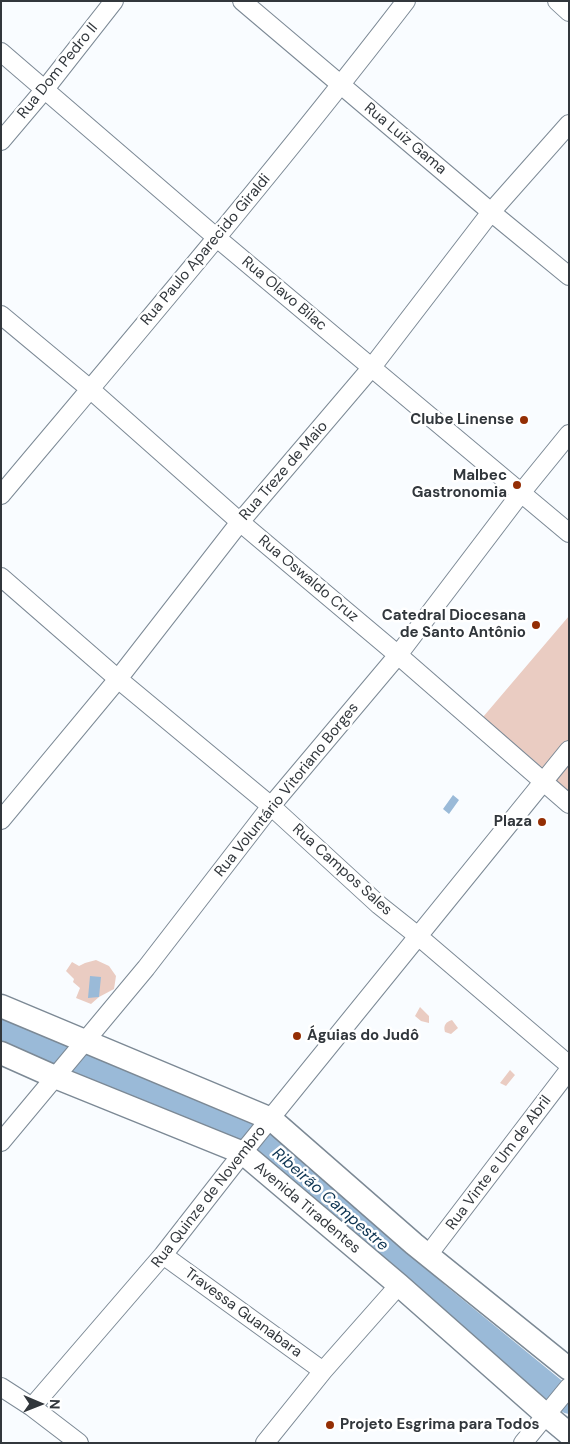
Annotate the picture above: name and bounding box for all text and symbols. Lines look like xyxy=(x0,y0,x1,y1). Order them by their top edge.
street label: Rua Dom Pedro II xyxy=(14,20,102,122)
street label: Rua Luiz Gama xyxy=(360,99,450,179)
street label: Rua Paulo Aparecido Giraldi xyxy=(137,171,275,329)
street label: Rua Olavo Bilac xyxy=(238,253,330,335)
place label: Clube Linense xyxy=(410,411,514,429)
marker: Clube Linense xyxy=(518,414,530,426)
street label: Rua Treze de Maio xyxy=(236,418,332,524)
place label: Malbec Gastronomia xyxy=(412,467,507,502)
marker: Malbec Gastronomia xyxy=(511,479,523,491)
street label: Rua Oswaldo Cruz xyxy=(254,532,362,626)
place label: Catedral Diocesana de Santo Antônio xyxy=(382,607,526,642)
marker: Catedral Diocesana de Santo Antônio xyxy=(530,619,542,631)
street label: Rua Voluntário Vitoriano Borges xyxy=(211,699,363,881)
place label: Plaza xyxy=(494,813,532,831)
marker: Plaza xyxy=(536,816,548,828)
street label: Rua Campos Sales xyxy=(288,820,396,920)
place label: Águias do Judô xyxy=(307,1027,419,1045)
marker: Águias do Judô xyxy=(291,1030,303,1042)
street label: Rua Vinte e Um de Abril xyxy=(443,1092,555,1234)
street label: Rua Quinze de Novembro xyxy=(148,1122,270,1272)
water label: Ribeirão Campestre xyxy=(268,1144,392,1256)
street label: Avenida Tiradentes xyxy=(250,1158,364,1258)
street label: Travessa Guanabara xyxy=(181,1264,305,1362)
north arrow xyxy=(15,1379,65,1429)
text: N xyxy=(46,1399,64,1410)
place label: Projeto Esgrima para Todos xyxy=(340,1416,540,1434)
marker: Projeto Esgrima para Todos xyxy=(324,1419,336,1431)

